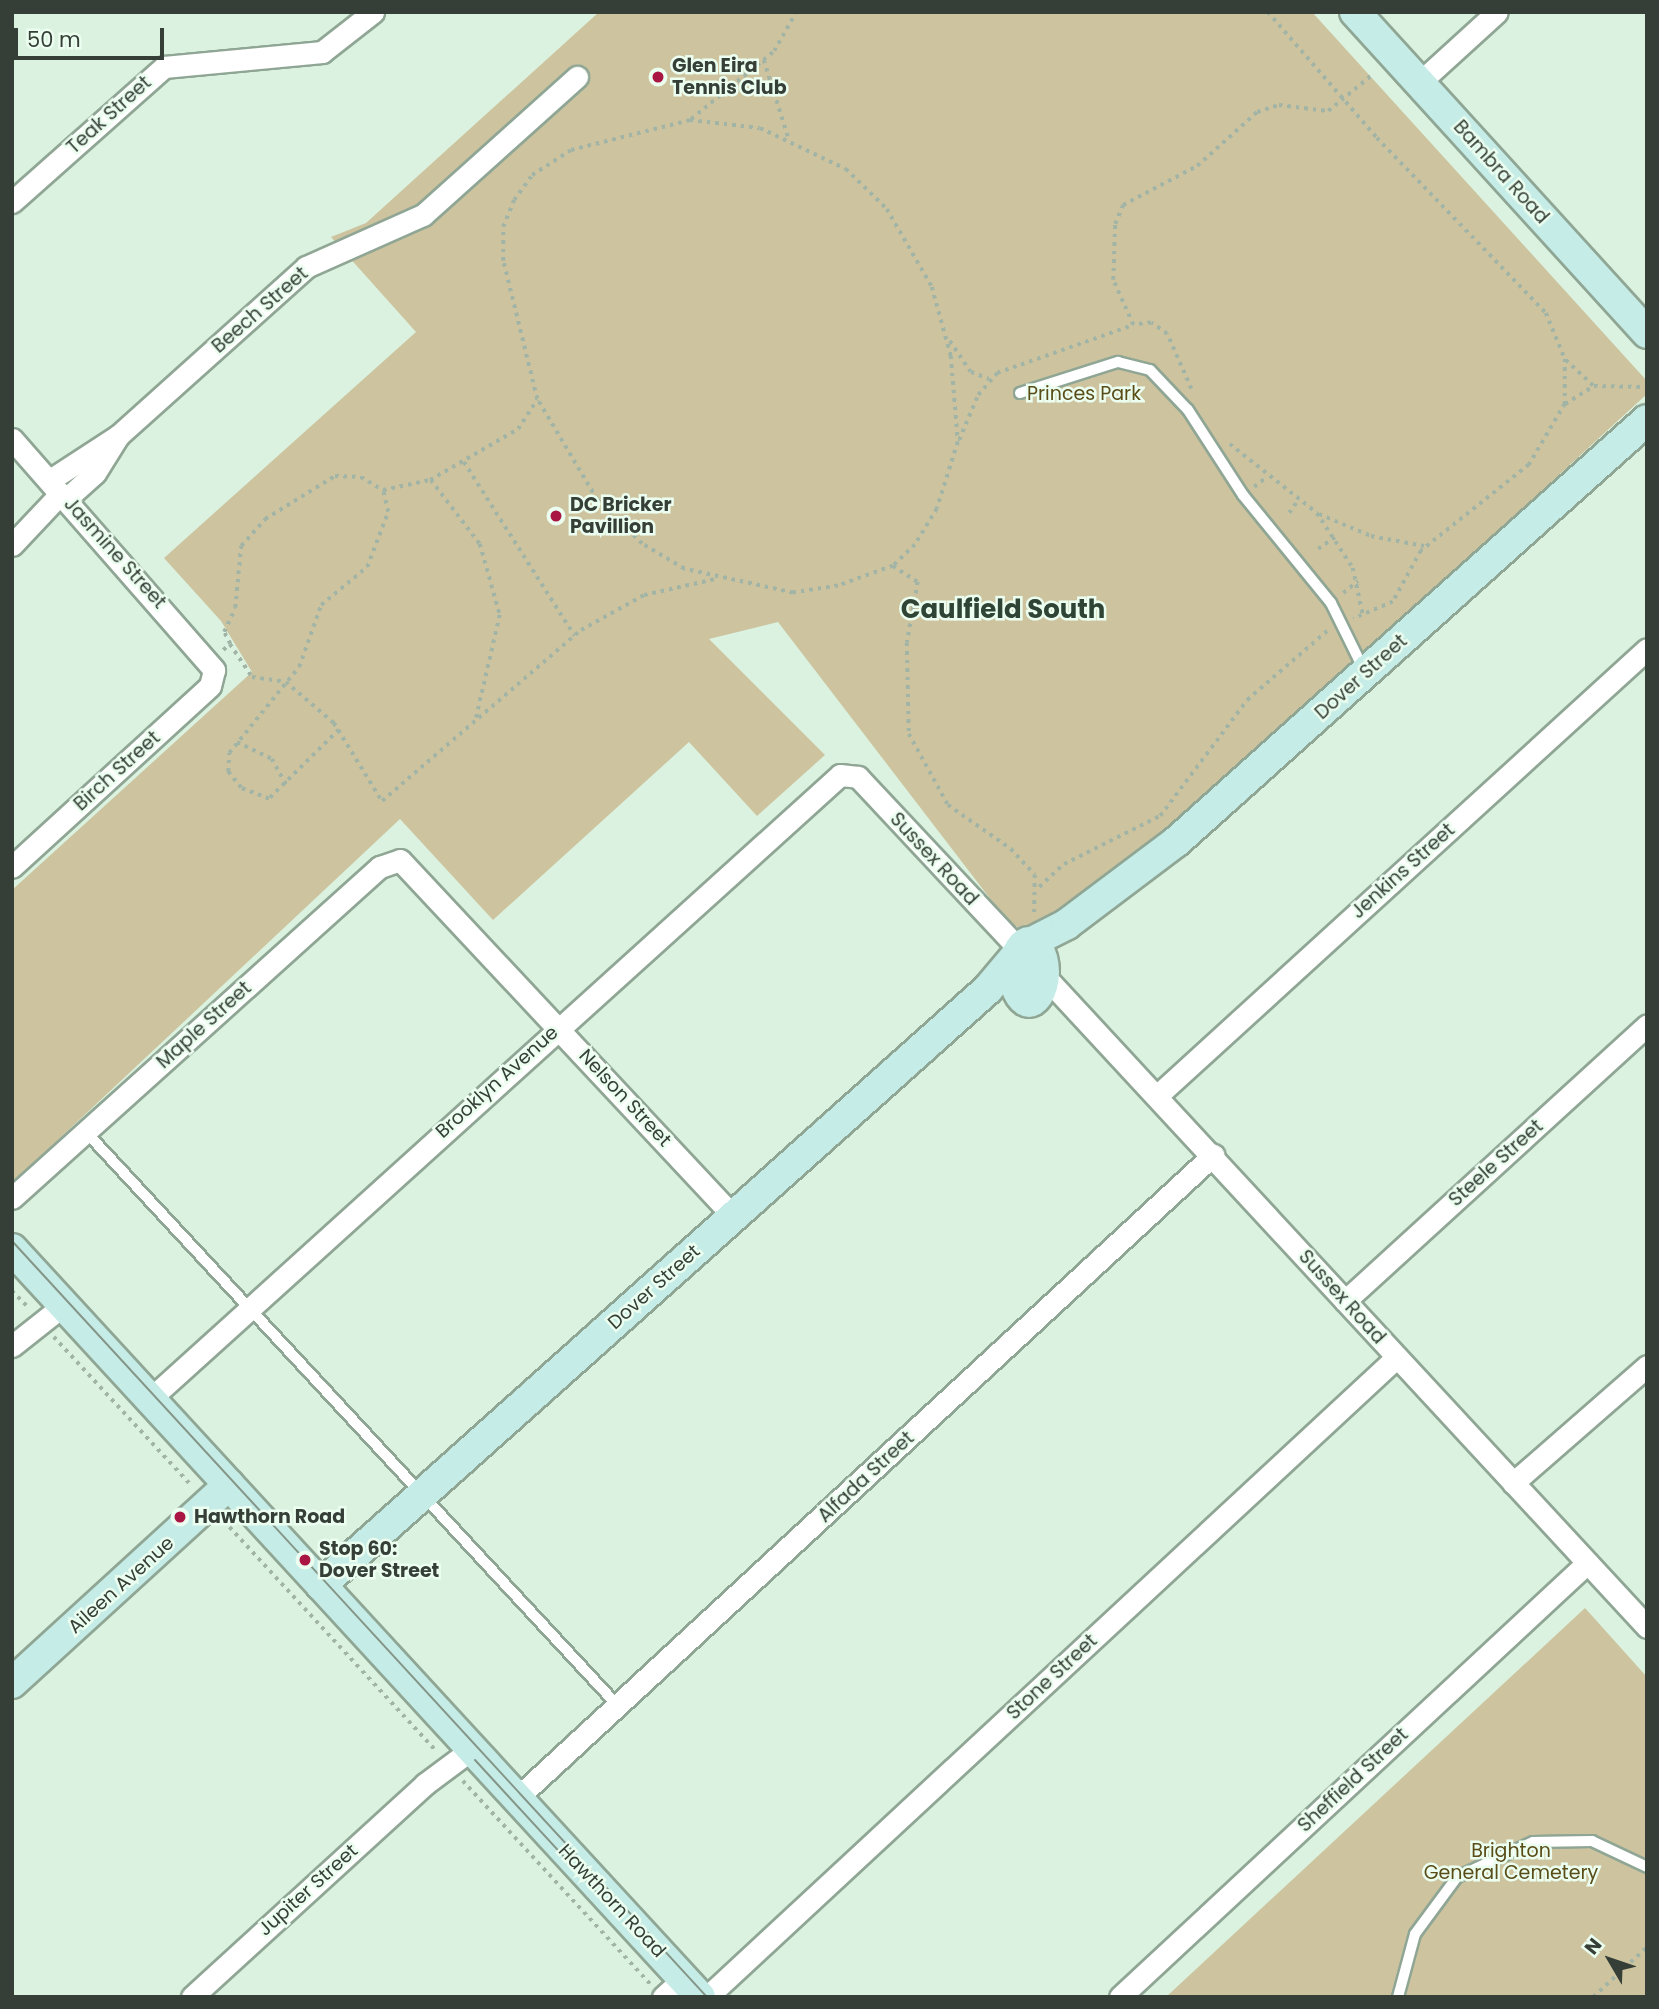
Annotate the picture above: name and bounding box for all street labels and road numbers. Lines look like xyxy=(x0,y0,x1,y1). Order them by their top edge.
street label: Teak Street xyxy=(62,71,156,159)
street label: Bambra Road xyxy=(1449,116,1553,228)
street label: Beech Street xyxy=(207,262,313,358)
street label: Jasmine Street xyxy=(59,493,171,613)
street label: Dover Street xyxy=(1310,630,1412,724)
street label: Birch Street xyxy=(69,726,165,816)
street label: Sussex Road xyxy=(885,808,983,910)
street label: Jenkins Street xyxy=(1347,819,1459,923)
street label: Maple Street xyxy=(152,977,256,1073)
street label: Brooklyn Avenue xyxy=(431,1021,563,1143)
street label: Nelson Street xyxy=(574,1045,676,1151)
street label: Steele Street xyxy=(1444,1115,1548,1211)
street label: Dover Street xyxy=(603,1240,705,1334)
street label: Sussex Road xyxy=(1294,1245,1390,1349)
street label: Alfada Street xyxy=(813,1427,919,1527)
street label: Aileen Avenue xyxy=(63,1532,179,1638)
street label: Stone Street xyxy=(1002,1629,1102,1725)
street label: Sheffield Street xyxy=(1293,1723,1413,1837)
street label: Jupiter Street xyxy=(253,1839,363,1941)
street label: Hawthorn Road xyxy=(554,1840,670,1962)

